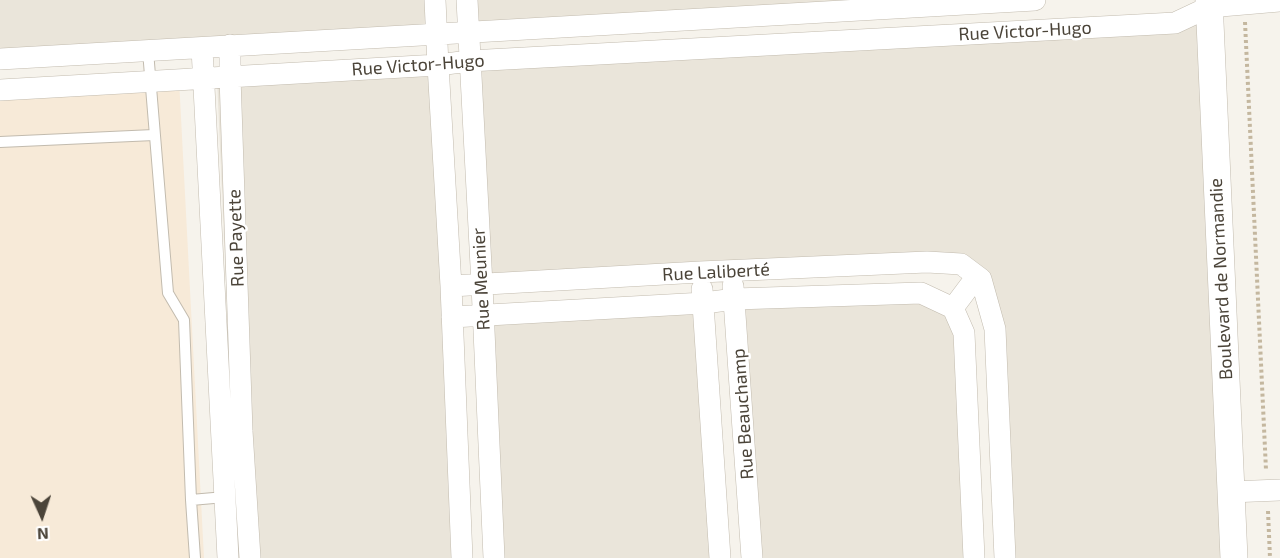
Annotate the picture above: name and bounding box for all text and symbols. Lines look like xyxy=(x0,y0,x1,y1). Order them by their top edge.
street label: Rue Victor-Hugo xyxy=(958,17,1092,45)
street label: Rue Victor-Hugo xyxy=(351,50,485,80)
street label: Boulevard de Normandie xyxy=(1205,178,1237,380)
street label: Rue Payette xyxy=(223,189,249,287)
street label: Rue Meunier xyxy=(468,227,494,331)
street label: Rue Laliberté xyxy=(662,258,770,286)
street label: Rue Beauchamp xyxy=(728,348,758,480)
north arrow xyxy=(12,486,72,546)
text: N xyxy=(37,525,49,544)

